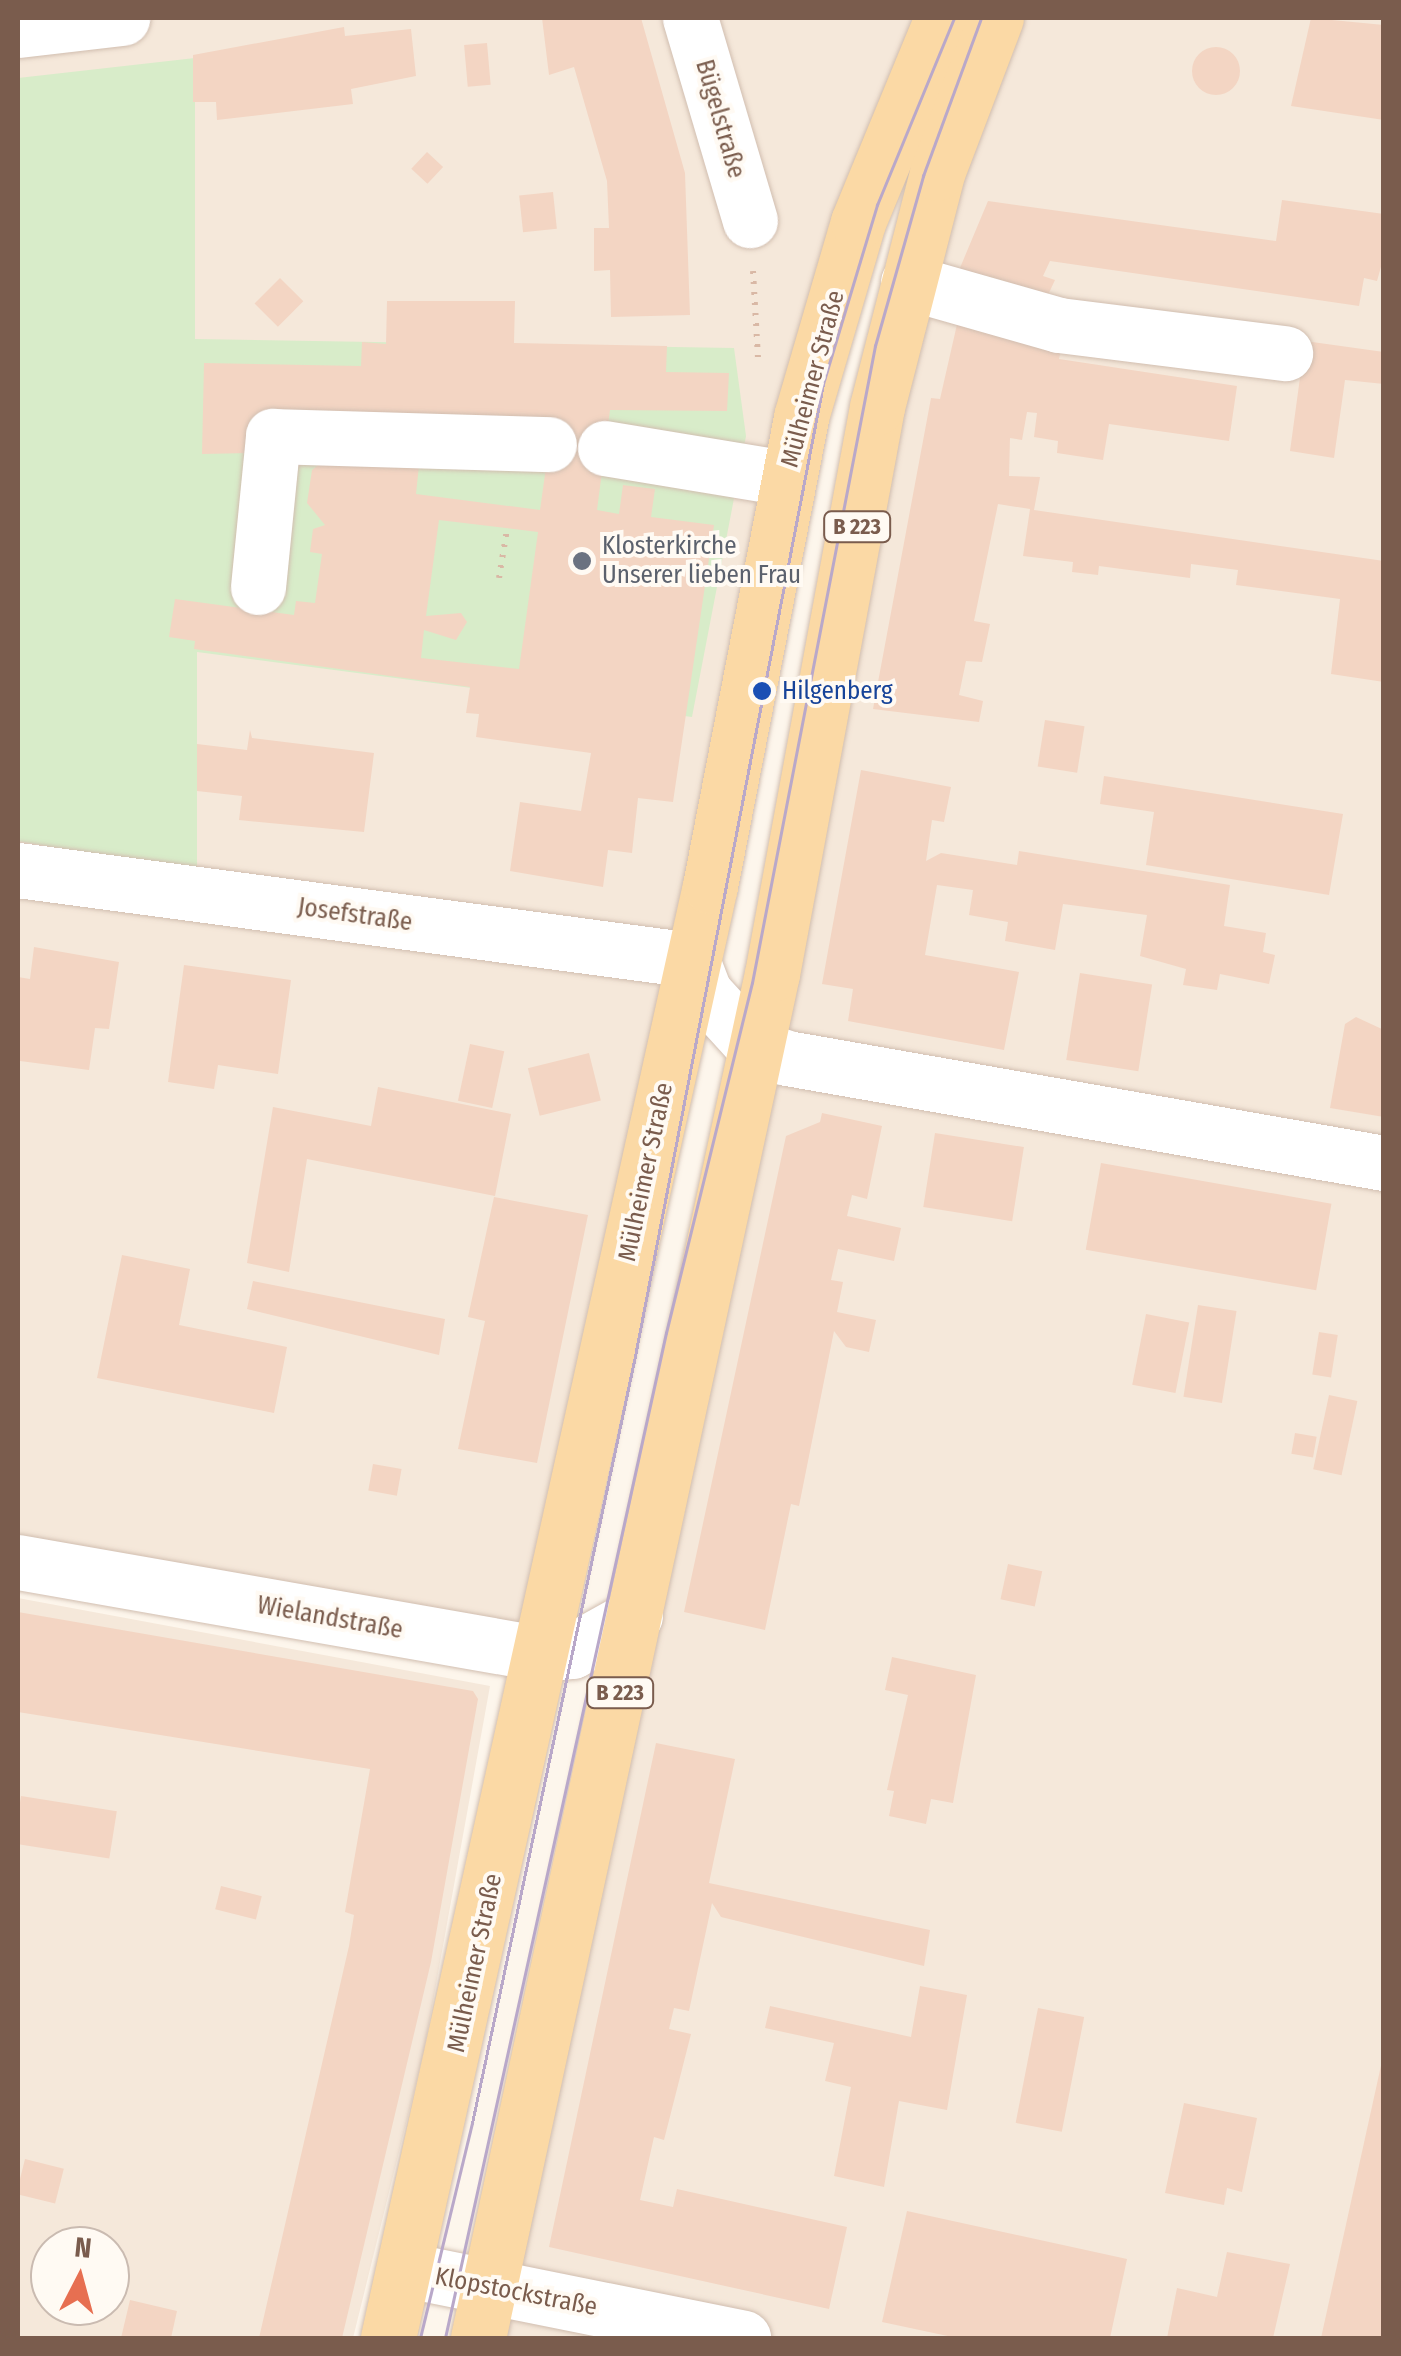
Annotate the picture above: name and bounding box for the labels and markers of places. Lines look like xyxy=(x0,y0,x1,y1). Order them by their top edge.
place label: Klosterkirche Unserer lieben Frau xyxy=(602,532,801,591)
marker: Klosterkirche Unserer lieben Frau xyxy=(571,550,593,572)
place label: Hilgenberg xyxy=(782,676,893,706)
marker: Hilgenberg xyxy=(751,680,773,702)

